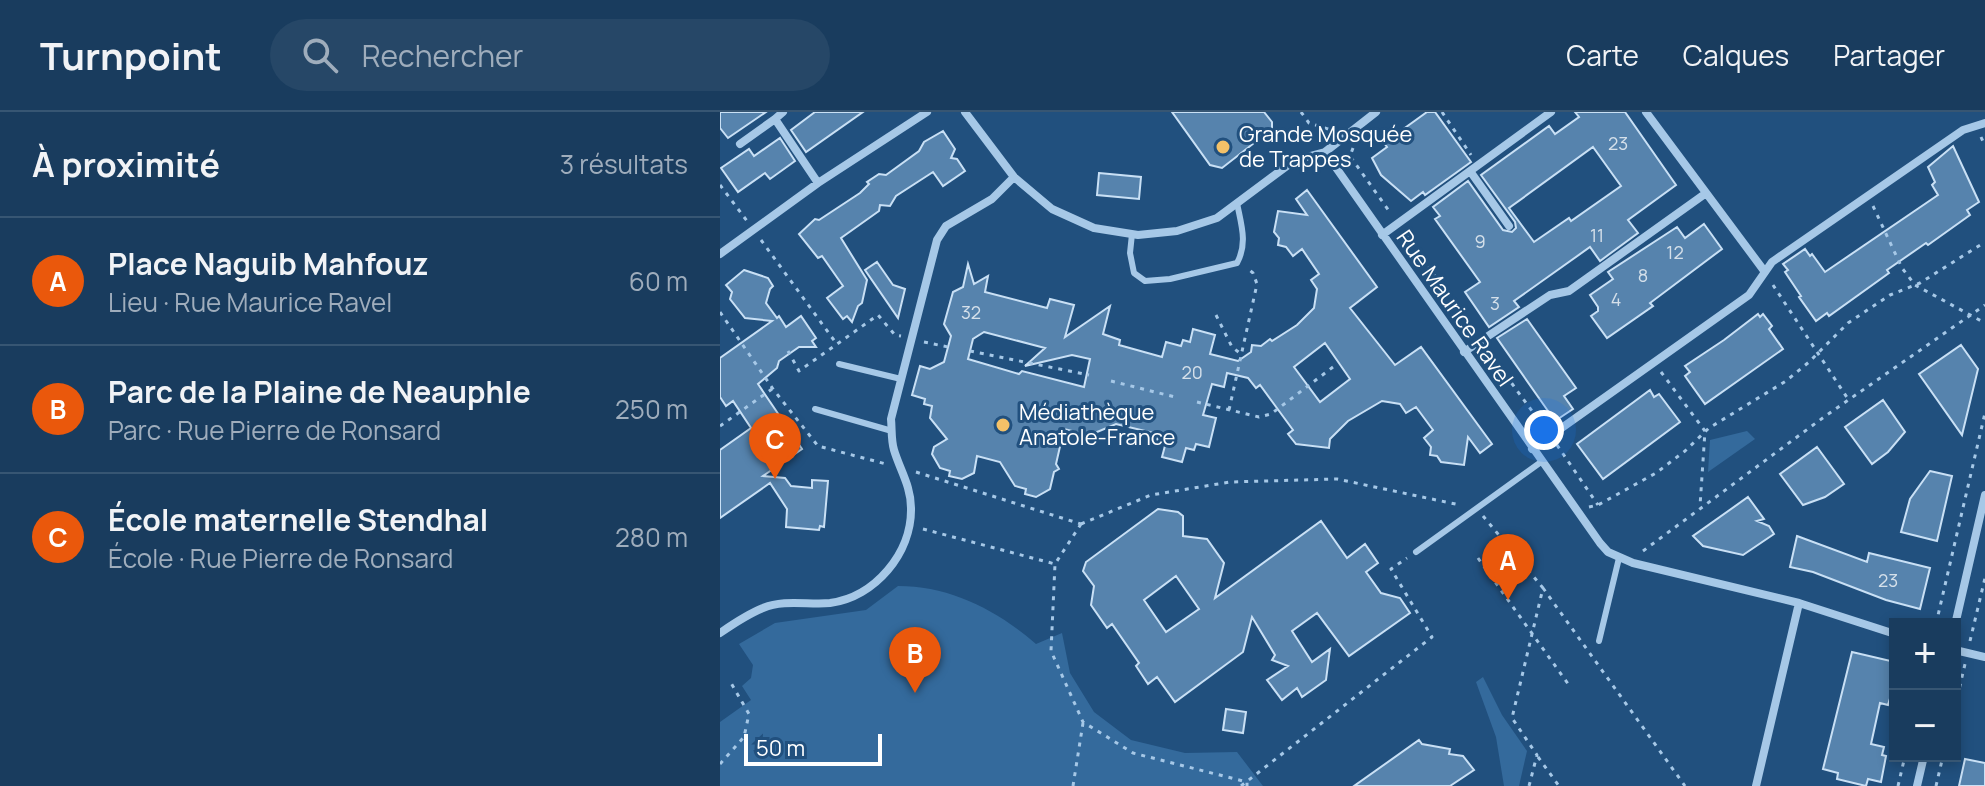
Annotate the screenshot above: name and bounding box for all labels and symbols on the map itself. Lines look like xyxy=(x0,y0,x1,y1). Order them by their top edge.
place label: Grande Mosquée de Trappes xyxy=(1239,119,1412,174)
house number: 23 xyxy=(1608,131,1628,155)
marker: Grande Mosquée de Trappes xyxy=(1214,138,1232,156)
house number: 11 xyxy=(1590,223,1604,247)
street label: Rue Maurice Ravel xyxy=(1390,224,1520,392)
house number: 9 xyxy=(1474,229,1486,253)
house number: 12 xyxy=(1666,240,1684,264)
house number: 8 xyxy=(1638,263,1648,287)
house number: 4 xyxy=(1611,287,1621,311)
house number: 3 xyxy=(1490,291,1500,315)
house number: 32 xyxy=(961,300,981,324)
house number: 20 xyxy=(1181,360,1203,384)
place label: Médiathèque Anatole-France xyxy=(1019,397,1175,452)
your location xyxy=(1524,410,1564,450)
pin: C xyxy=(749,413,801,479)
marker: Médiathèque Anatole-France xyxy=(994,416,1012,434)
pin: A xyxy=(1482,534,1534,600)
house number: 23 xyxy=(1878,568,1898,592)
pin: B xyxy=(889,627,941,693)
scale bar xyxy=(744,730,882,766)

